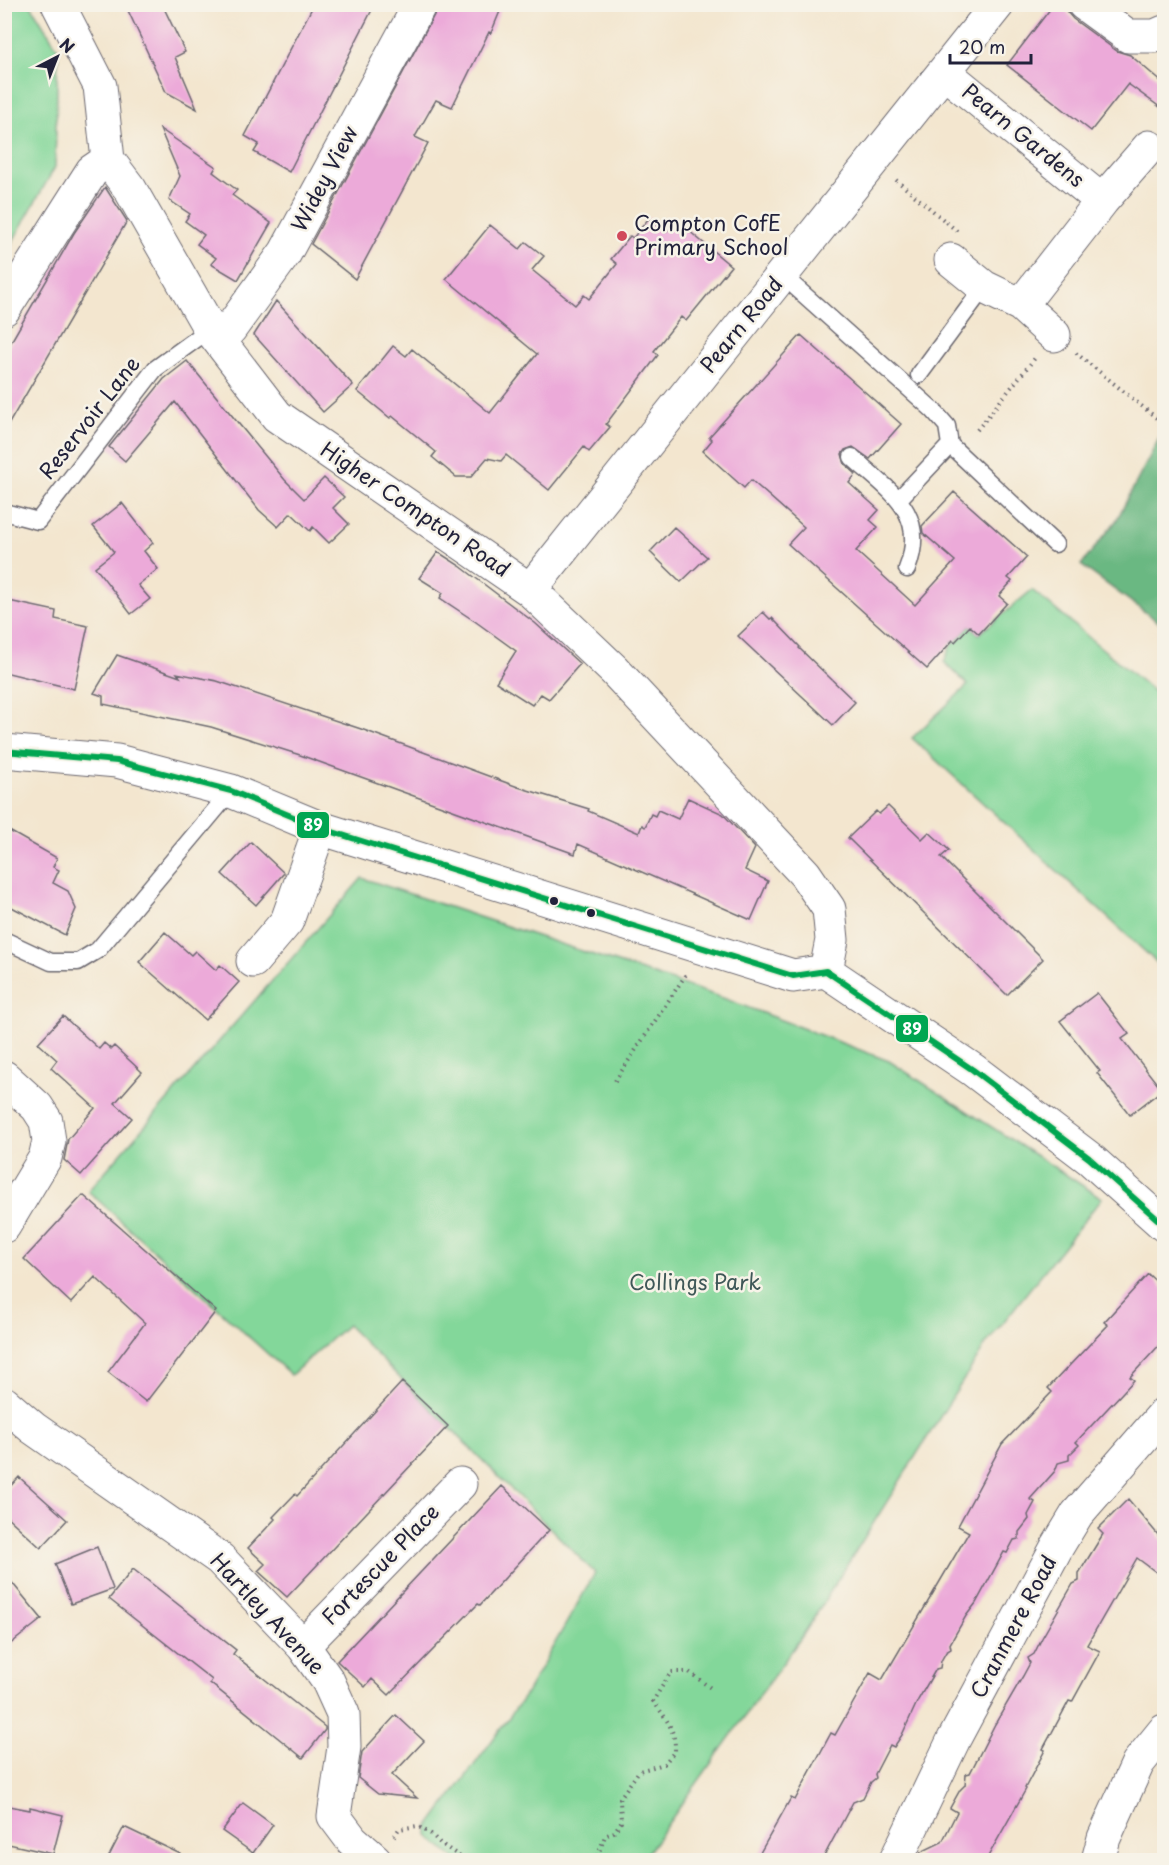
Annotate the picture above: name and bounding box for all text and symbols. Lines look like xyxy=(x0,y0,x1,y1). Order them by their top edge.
north arrow xyxy=(27,27,87,87)
scale bar xyxy=(950,27,1031,65)
text: N xyxy=(55,32,80,58)
text: 20 m xyxy=(959,33,1005,60)
street label: Pearn Gardens xyxy=(956,75,1092,194)
street label: Widey View xyxy=(282,120,364,237)
place label: Compton CofE Primary School xyxy=(634,206,789,262)
marker: Compton CofE Primary School xyxy=(615,229,629,243)
street label: Pearn Road xyxy=(692,269,789,379)
street label: Reservoir Lane xyxy=(30,348,147,485)
street label: Higher Compton Road xyxy=(315,433,517,584)
line badge: 89 xyxy=(296,811,330,839)
text: 89 xyxy=(303,812,323,836)
unlabelled marker xyxy=(548,895,560,907)
unlabelled marker xyxy=(585,907,597,919)
line badge: 89 xyxy=(895,1014,929,1043)
text: 89 xyxy=(902,1016,922,1040)
park label: Collings Park xyxy=(629,1265,761,1297)
street label: Fortescue Place xyxy=(313,1496,446,1631)
street label: Hartley Avenue xyxy=(204,1545,333,1681)
street label: Cranmere Road xyxy=(961,1549,1063,1703)

